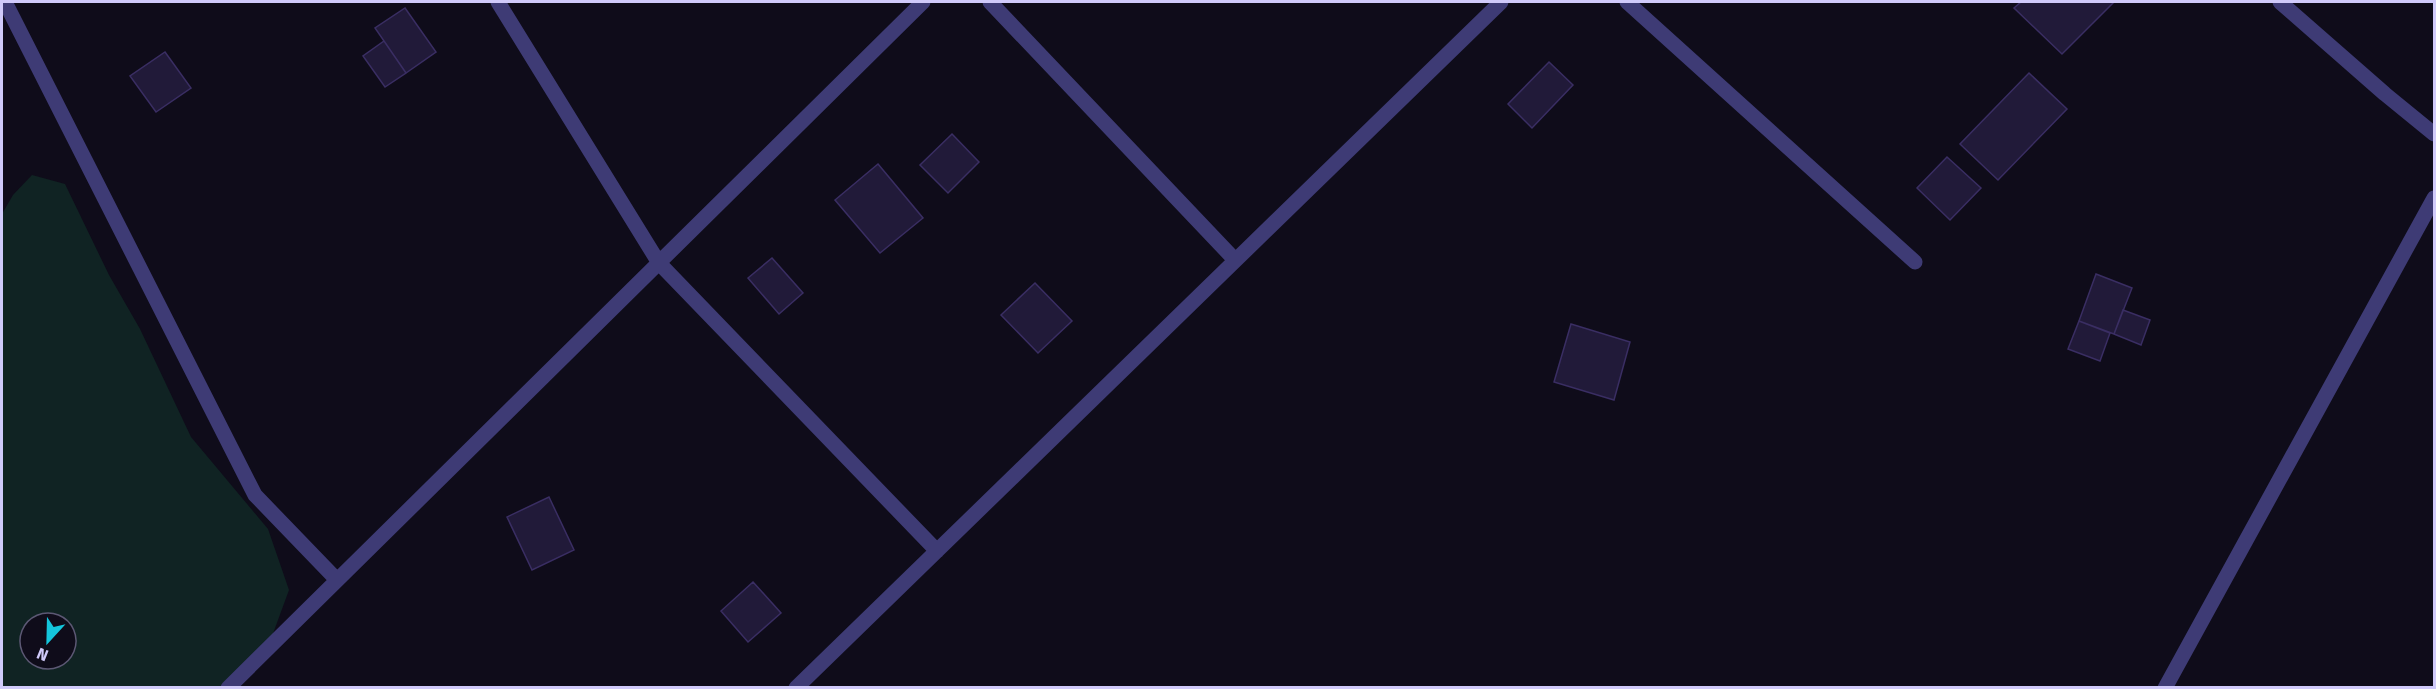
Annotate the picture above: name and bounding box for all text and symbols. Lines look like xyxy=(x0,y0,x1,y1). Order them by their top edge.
north arrow xyxy=(18,611,78,671)
text: N xyxy=(34,644,51,665)

